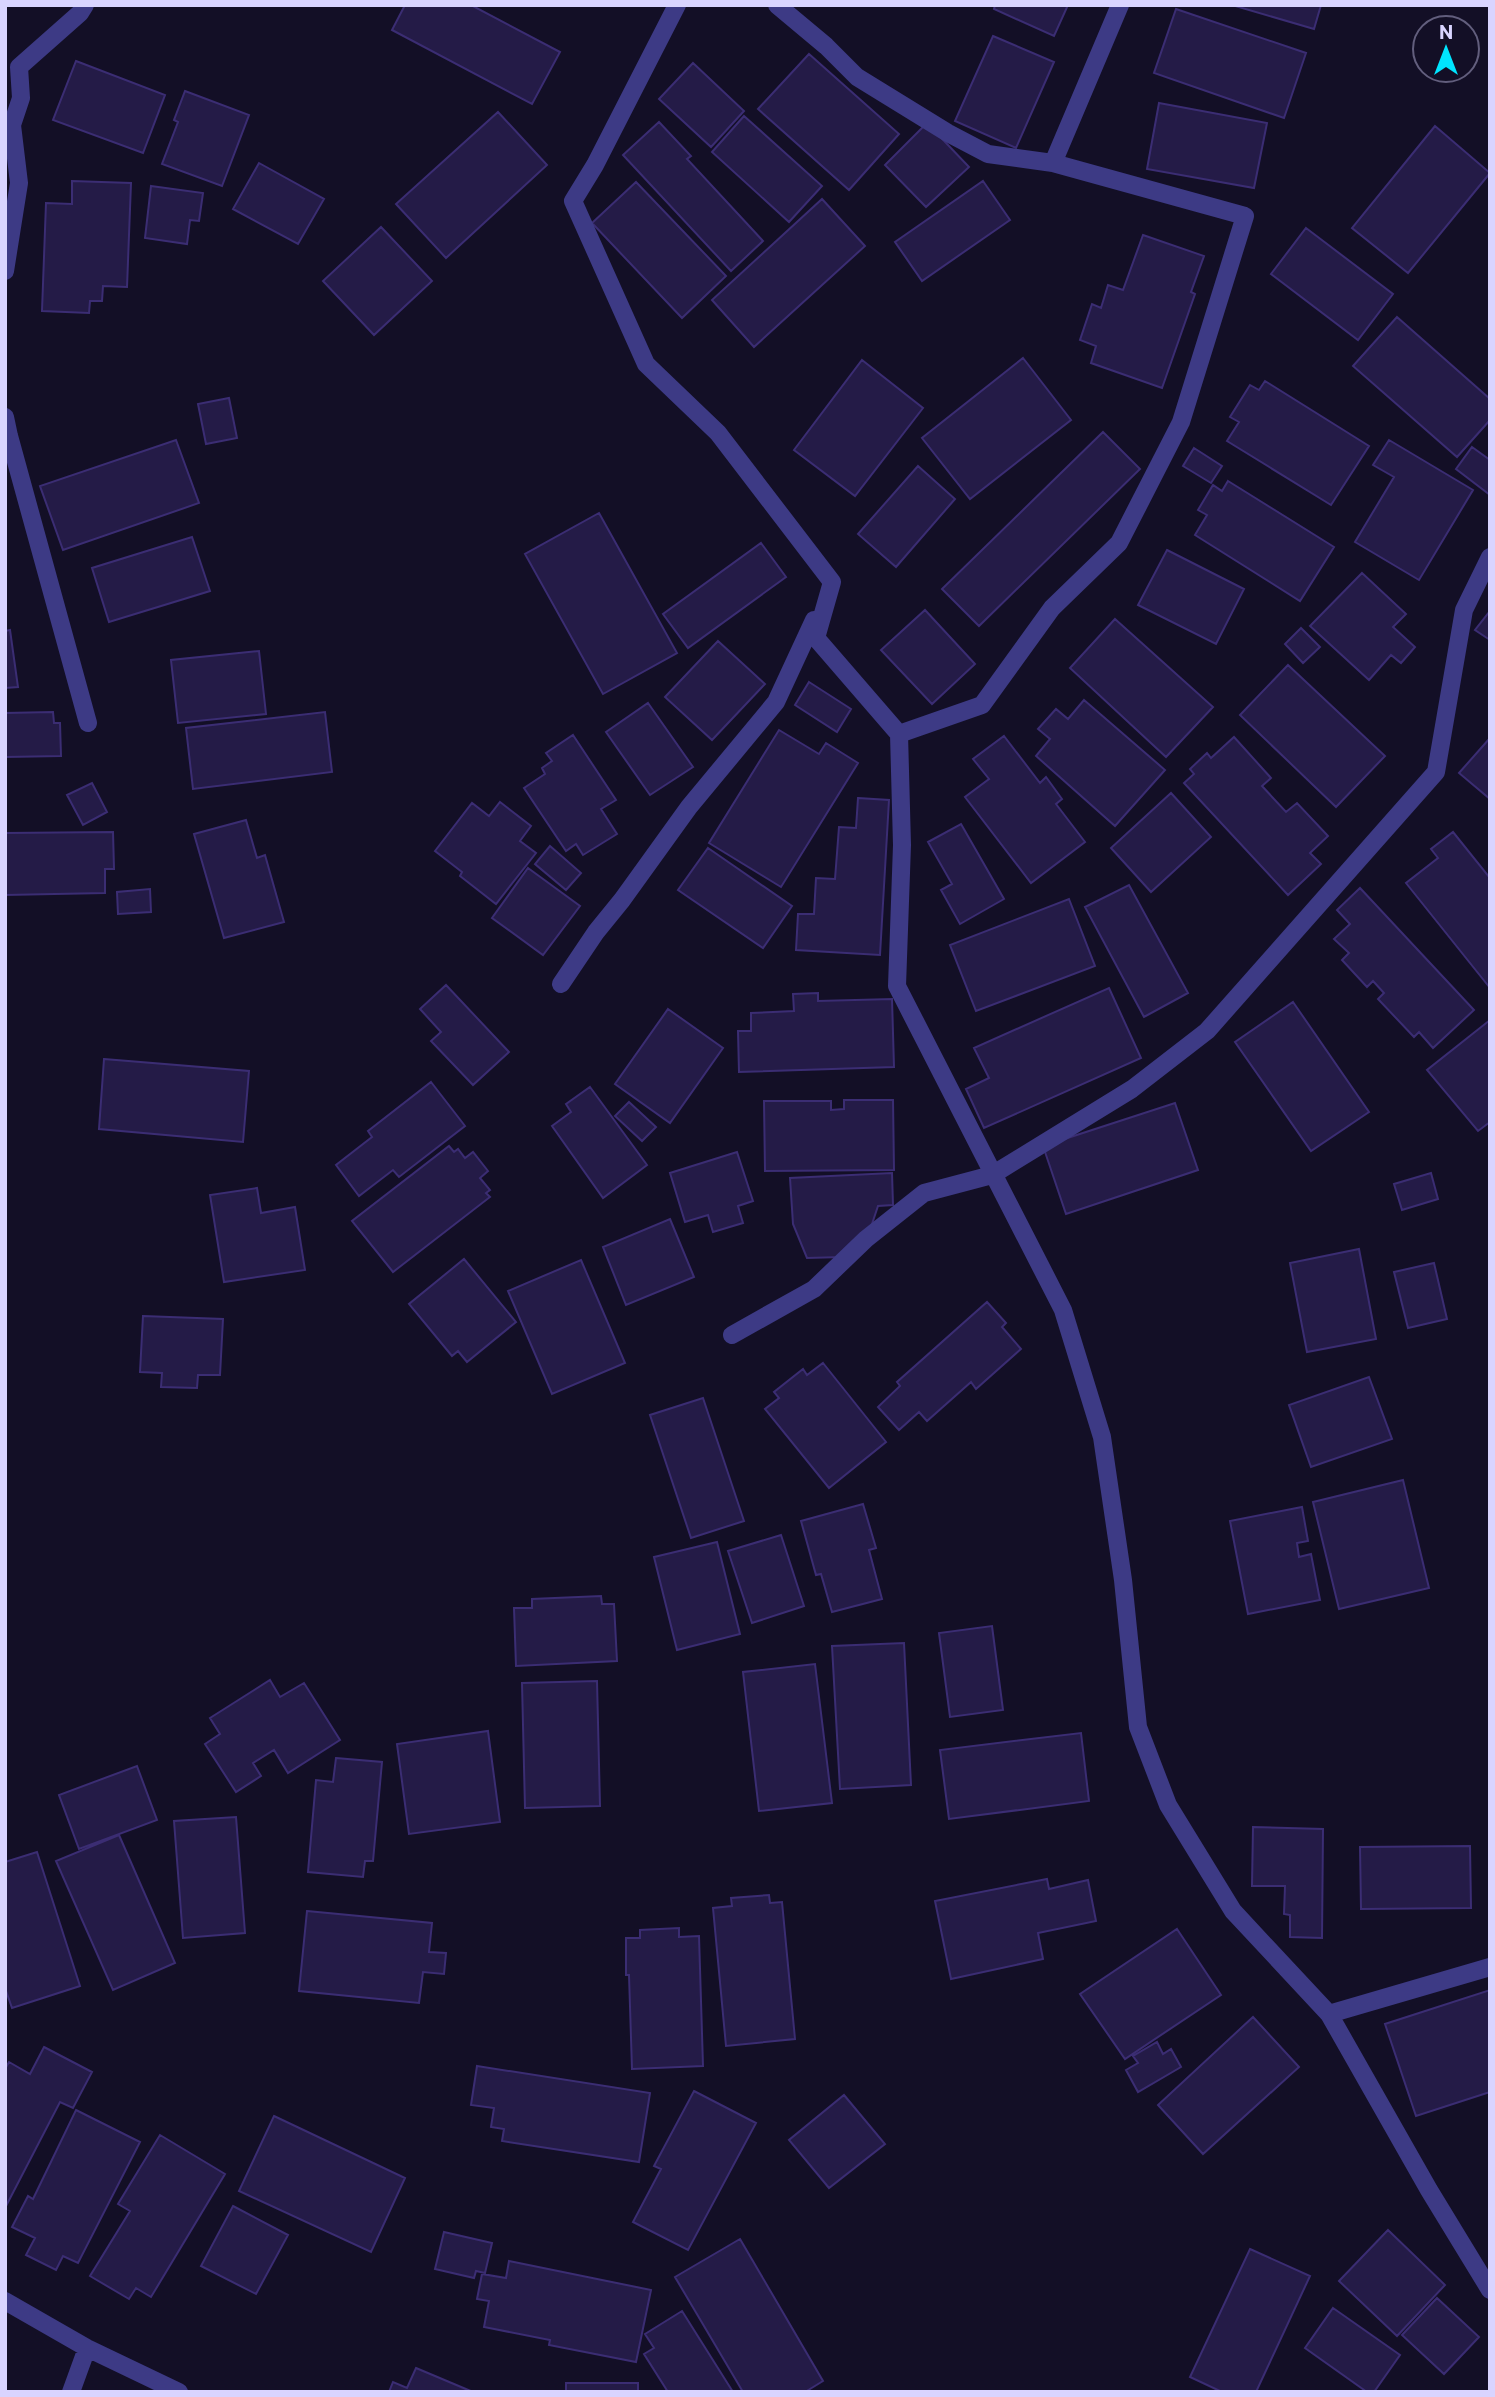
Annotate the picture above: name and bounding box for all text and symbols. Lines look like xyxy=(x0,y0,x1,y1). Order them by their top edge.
north arrow xyxy=(1411,14,1481,84)
text: N xyxy=(1439,20,1453,43)

